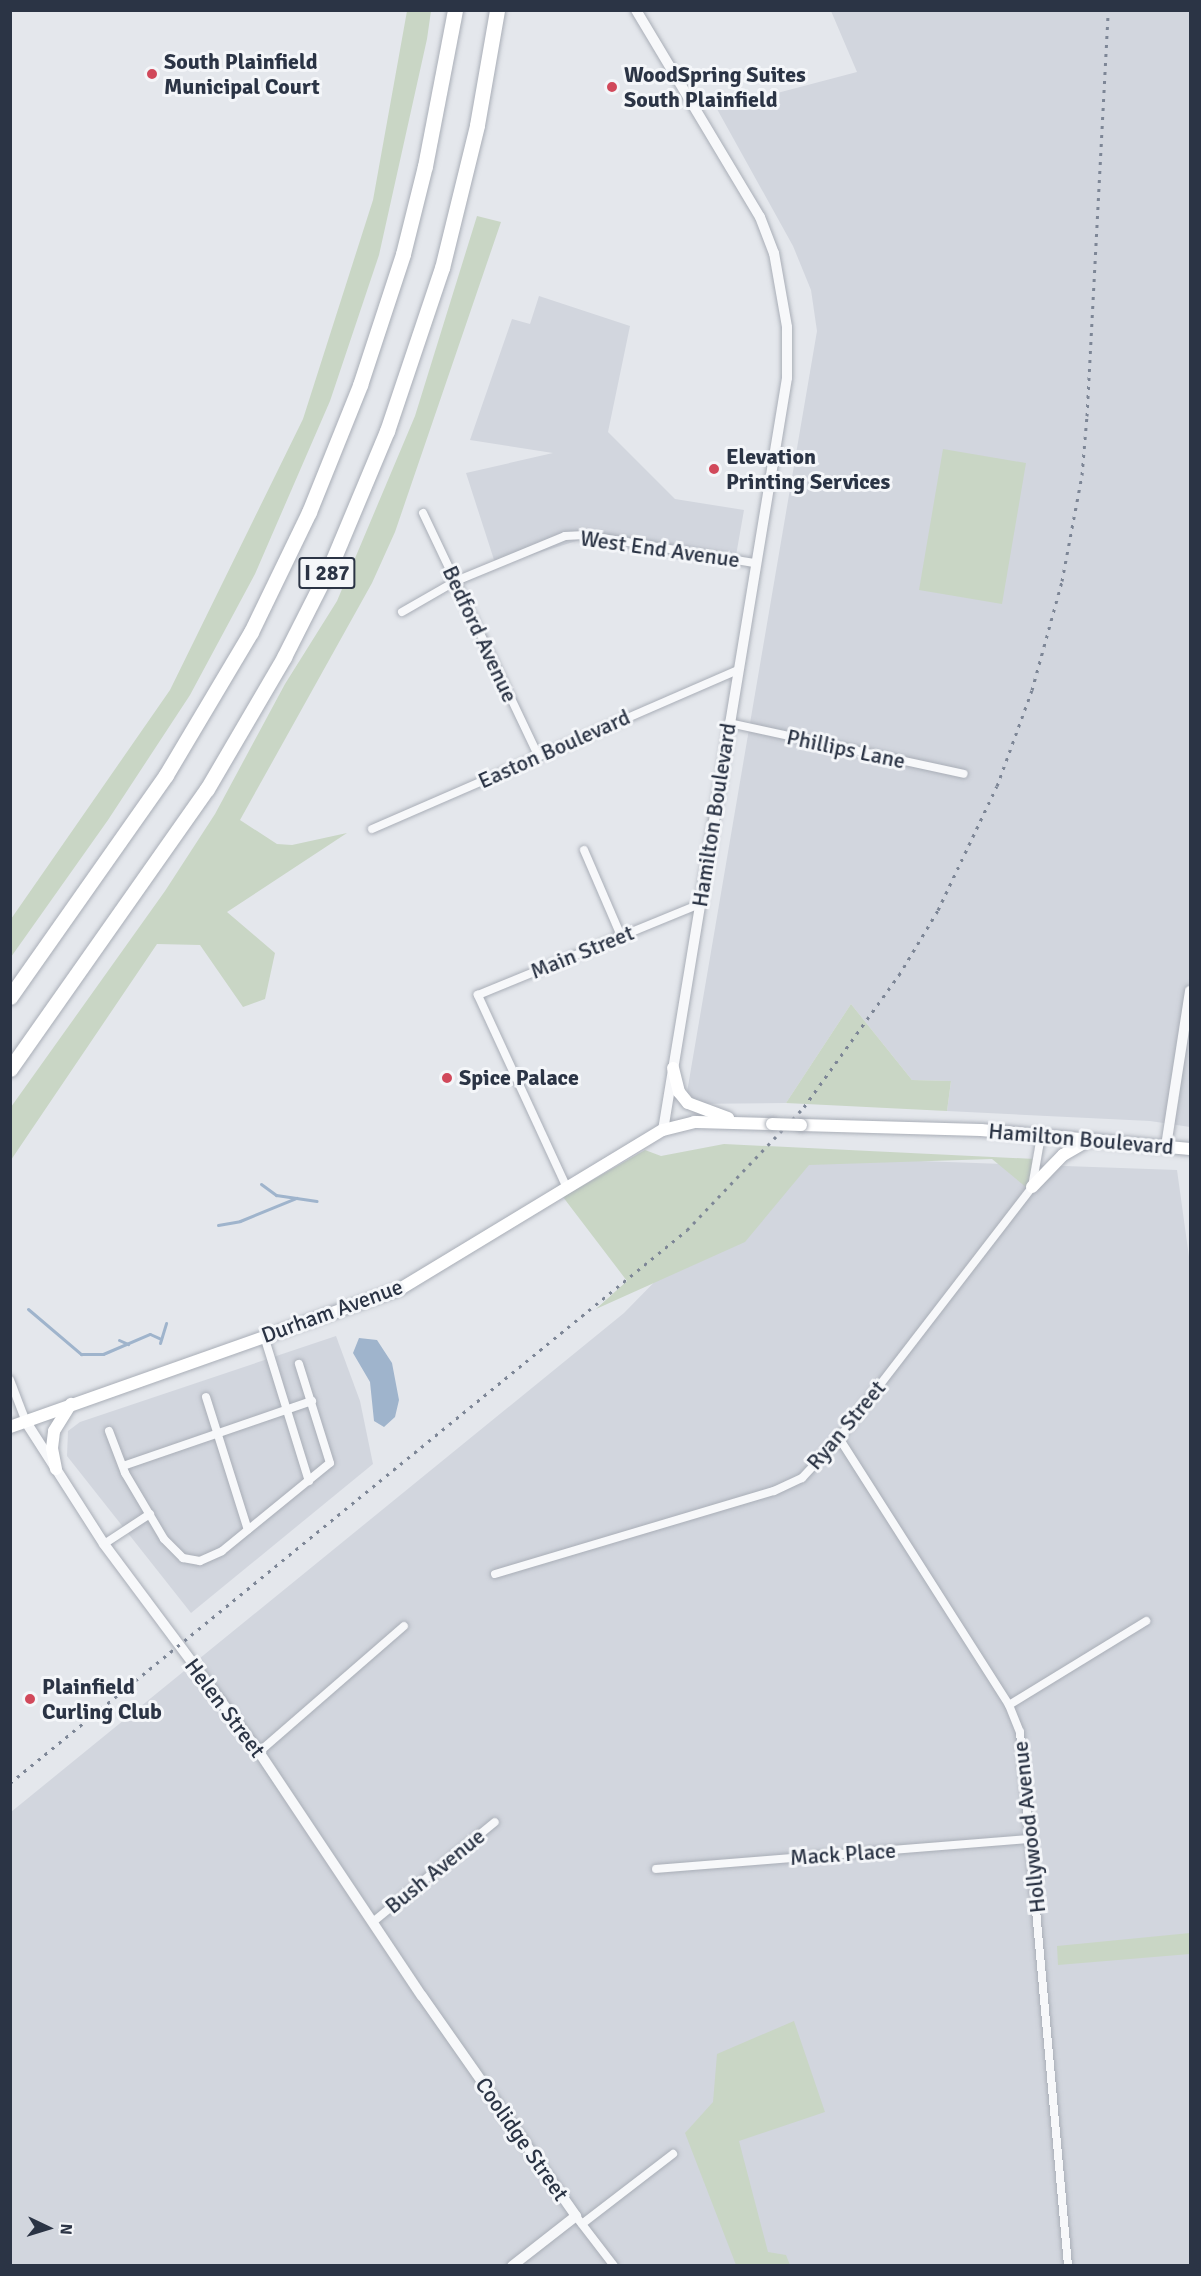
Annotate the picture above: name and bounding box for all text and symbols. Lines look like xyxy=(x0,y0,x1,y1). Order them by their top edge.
place label: South Plainfield Municipal Court xyxy=(164,48,320,100)
place label: WoodSpring Suites South Plainfield xyxy=(624,61,806,112)
marker: South Plainfield Municipal Court xyxy=(145,67,159,81)
marker: WoodSpring Suites South Plainfield xyxy=(605,80,619,94)
place label: Elevation Printing Services xyxy=(726,443,890,494)
marker: Elevation Printing Services xyxy=(707,462,721,476)
street label: West End Avenue xyxy=(579,525,741,573)
road number: I 287 xyxy=(297,555,357,591)
street label: Bedford Avenue xyxy=(437,561,523,707)
street label: Easton Boulevard xyxy=(474,704,634,794)
street label: Hamilton Boulevard xyxy=(686,721,742,909)
street label: Phillips Lane xyxy=(784,724,908,774)
street label: Main Street xyxy=(526,919,638,985)
place label: Spice Palace xyxy=(459,1065,579,1091)
marker: Spice Palace xyxy=(440,1071,454,1085)
street label: Hamilton Boulevard xyxy=(987,1118,1175,1160)
street label: Durham Avenue xyxy=(258,1273,406,1349)
street label: Ryan Street xyxy=(801,1375,891,1475)
street label: Helen Street xyxy=(179,1653,271,1763)
place label: Plainfield Curling Club xyxy=(42,1673,162,1724)
marker: Plainfield Curling Club xyxy=(23,1692,37,1706)
street label: Hollywood Avenue xyxy=(1007,1740,1051,1914)
street label: Bush Avenue xyxy=(380,1823,490,1919)
street label: Mack Place xyxy=(789,1837,897,1871)
street label: Coolidge Street xyxy=(470,2072,574,2206)
north arrow xyxy=(18,2198,78,2258)
text: N xyxy=(56,2223,76,2236)

